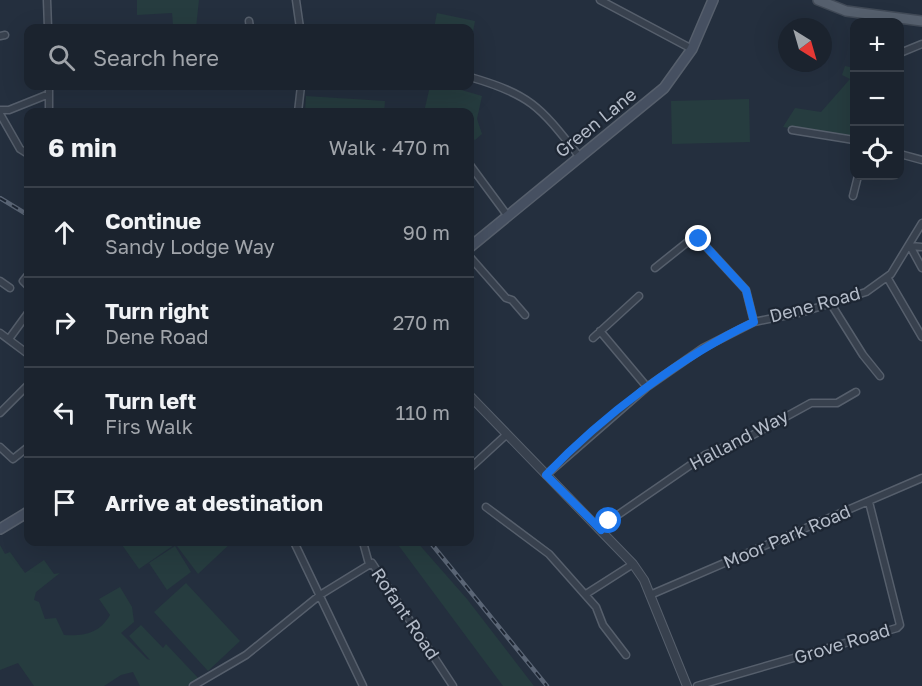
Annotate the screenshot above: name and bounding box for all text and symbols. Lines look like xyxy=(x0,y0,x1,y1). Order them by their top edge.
north arrow xyxy=(778,18,832,72)
map controls xyxy=(850,18,904,180)
button: + xyxy=(850,18,904,72)
search box xyxy=(24,24,474,90)
icon: search xyxy=(45,41,78,74)
text: Search here xyxy=(93,44,219,71)
button: − xyxy=(850,72,904,126)
street label: Green Lane xyxy=(550,83,640,162)
button: locate xyxy=(850,126,904,180)
text: 6 min xyxy=(48,132,117,163)
text: Walk · 470 m xyxy=(329,135,450,159)
text: Continue xyxy=(105,207,201,234)
icon: ahead xyxy=(48,216,81,249)
text: 90 m xyxy=(403,220,450,244)
route end xyxy=(685,225,711,251)
text: Sandy Lodge Way xyxy=(105,234,275,258)
street label: Dene Road xyxy=(767,281,863,327)
text: Turn right xyxy=(105,297,209,324)
icon: right xyxy=(48,306,81,339)
text: 270 m xyxy=(393,310,450,334)
text: Dene Road xyxy=(105,324,209,348)
text: Turn left xyxy=(105,387,196,414)
icon: left xyxy=(48,396,81,429)
text: 110 m xyxy=(396,400,450,424)
street label: Halland Way xyxy=(685,404,792,474)
text: Firs Walk xyxy=(105,414,193,438)
icon: arrive xyxy=(48,486,81,519)
text: Arrive at destination xyxy=(105,489,323,516)
street label: Moor Park Road xyxy=(720,499,854,573)
route start xyxy=(595,507,621,533)
street label: Rofant Road xyxy=(367,563,445,663)
street label: Grove Road xyxy=(791,618,892,668)

